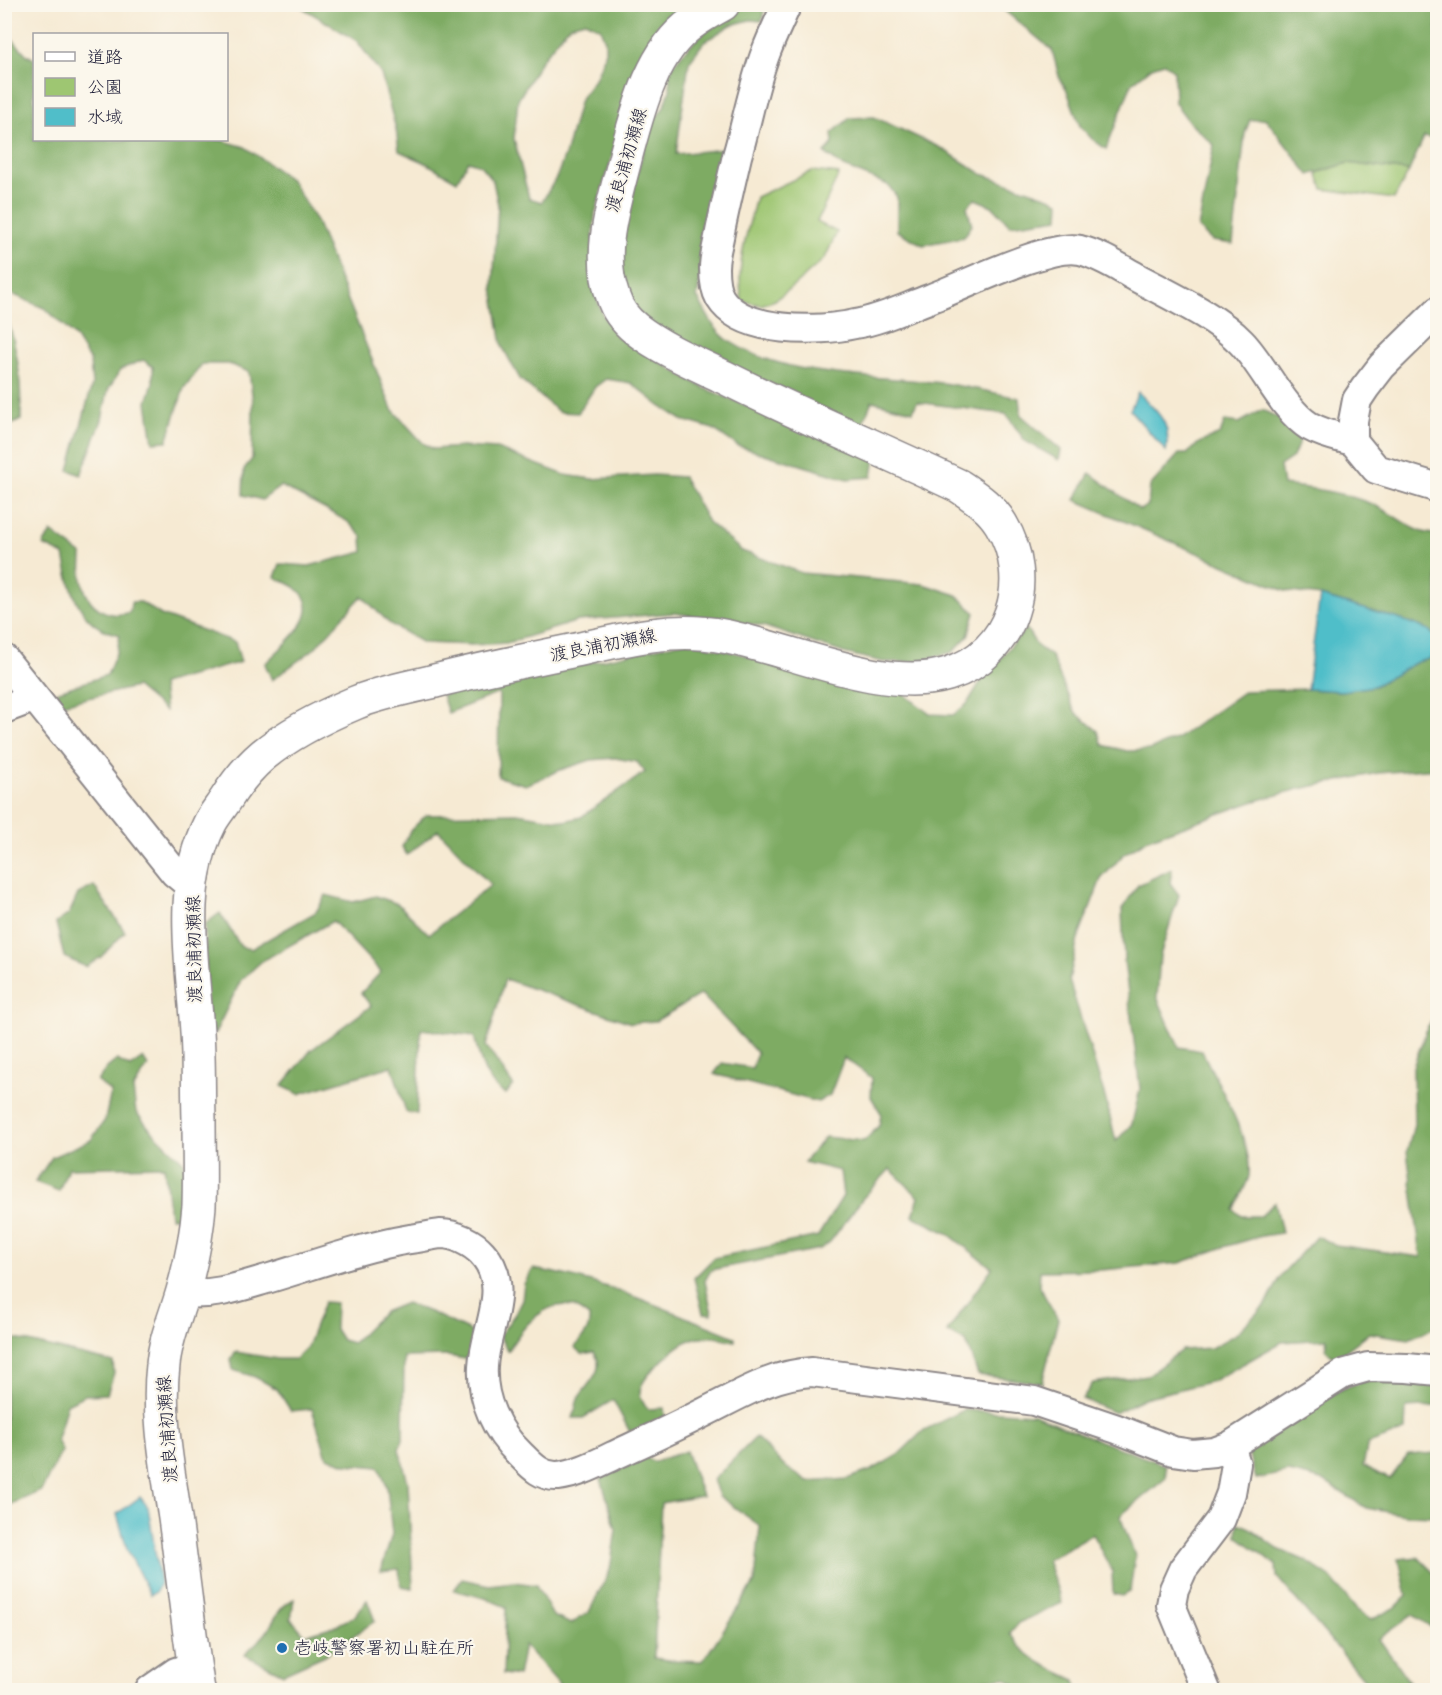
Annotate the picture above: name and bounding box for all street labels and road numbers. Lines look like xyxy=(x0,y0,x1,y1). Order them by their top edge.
street label: 渡良浦初瀬線 xyxy=(599,105,651,215)
street label: 渡良浦初瀬線 xyxy=(548,622,658,666)
street label: 渡良浦初瀬線 xyxy=(180,895,206,1003)
street label: 渡良浦初瀬線 xyxy=(150,1374,182,1484)

